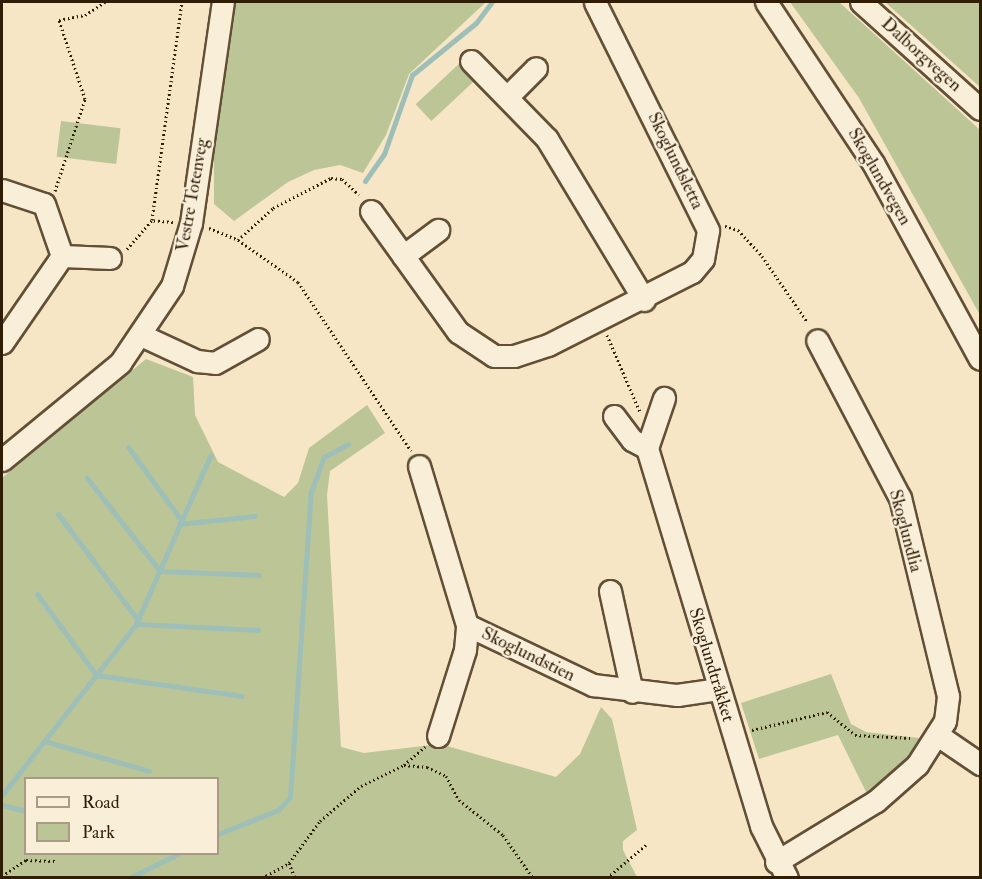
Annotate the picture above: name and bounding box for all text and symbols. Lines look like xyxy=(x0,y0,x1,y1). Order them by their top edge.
street label: Dalborgvegen xyxy=(876,13,966,97)
street label: Skoglundsletta xyxy=(642,109,708,213)
street label: Skoglundvegen xyxy=(843,125,915,229)
street label: Vestre Totenveg xyxy=(172,137,214,253)
street label: Skoglundlia xyxy=(884,487,926,575)
street label: Skoglundtråkket xyxy=(683,605,739,725)
street label: Skoglundstien xyxy=(478,623,578,687)
legend xyxy=(24,777,219,855)
text: Road xyxy=(82,791,120,814)
text: Park xyxy=(82,821,115,844)

